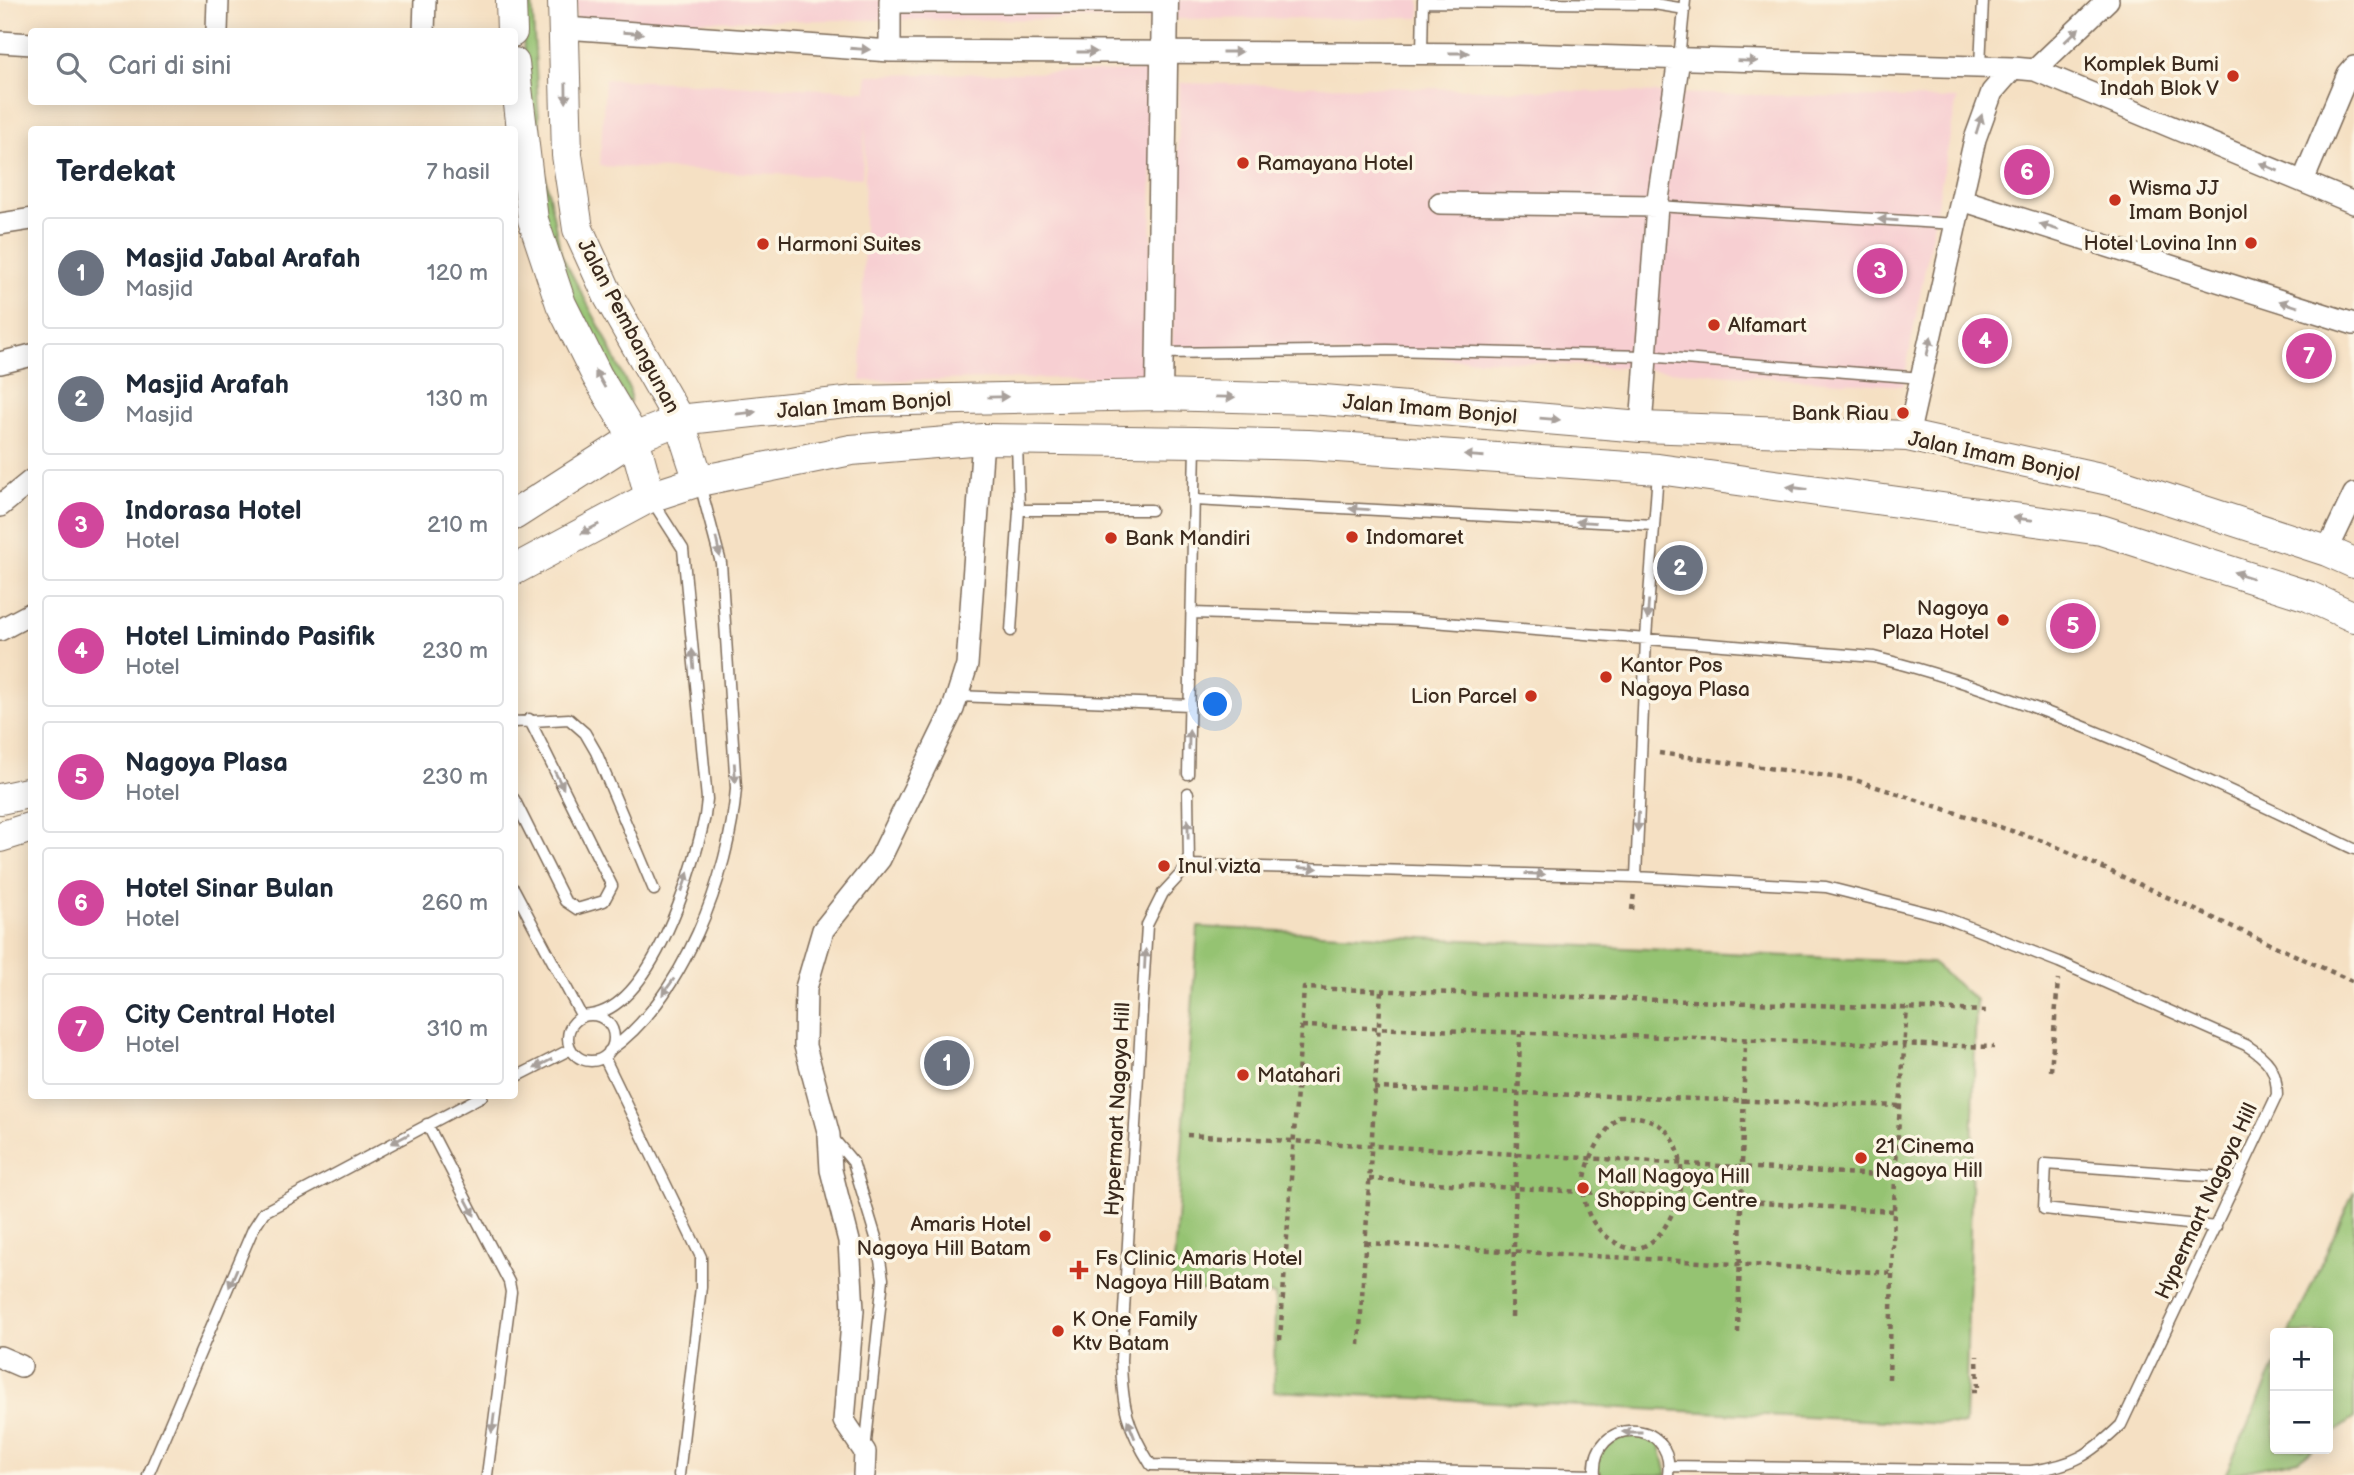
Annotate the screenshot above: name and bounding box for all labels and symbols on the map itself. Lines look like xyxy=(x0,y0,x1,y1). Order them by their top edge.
one-way arrow xyxy=(2063,27,2080,43)
one-way arrow xyxy=(622,28,644,39)
one-way arrow xyxy=(849,44,871,55)
one-way arrow xyxy=(1076,46,1098,58)
one-way arrow xyxy=(1221,46,1243,58)
one-way arrow xyxy=(1448,47,1470,59)
place label: Komplek Bumi Indah Blok V xyxy=(2083,52,2219,101)
one-way arrow xyxy=(1737,56,1759,67)
marker: Komplek Bumi Indah Blok V xyxy=(2225,68,2241,84)
one-way arrow xyxy=(560,82,572,104)
one-way arrow xyxy=(1975,113,1985,134)
pin: 6 xyxy=(2004,146,2050,198)
place label: Ramayana Hotel xyxy=(1257,151,1413,176)
marker: Ramayana Hotel xyxy=(1235,155,1251,171)
one-way arrow xyxy=(2258,161,2279,172)
place label: Wisma JJ Imam Bonjol xyxy=(2129,176,2248,225)
marker: Wisma JJ Imam Bonjol xyxy=(2107,192,2123,208)
one-way arrow xyxy=(1877,214,1899,225)
one-way arrow xyxy=(2038,222,2059,232)
place label: Hotel Lovina Inn xyxy=(2084,231,2237,256)
place label: Harmoni Suites xyxy=(777,232,921,257)
street label: Jalan Pembangunan xyxy=(572,235,685,418)
marker: Hotel Lovina Inn xyxy=(2243,235,2259,251)
marker: Harmoni Suites xyxy=(755,236,771,252)
pin: 3 xyxy=(1857,245,1903,297)
one-way arrow xyxy=(2278,298,2299,308)
place label: Alfamart xyxy=(1728,313,1807,338)
pin: 4 xyxy=(1962,315,2008,367)
marker: Alfamart xyxy=(1706,317,1722,333)
pin: 7 xyxy=(2286,330,2332,382)
one-way arrow xyxy=(1924,335,1935,357)
one-way arrow xyxy=(594,370,606,389)
street label: Jalan Imam Bonjol xyxy=(776,387,952,424)
street label: Jalan Imam Bonjol xyxy=(1342,389,1518,430)
one-way arrow xyxy=(987,391,1009,403)
one-way arrow xyxy=(1214,391,1236,403)
place label: Bank Riau xyxy=(1791,401,1889,426)
marker: Bank Riau xyxy=(1895,405,1911,421)
one-way arrow xyxy=(736,407,758,418)
one-way arrow xyxy=(1539,414,1561,425)
street label: Jalan Imam Bonjol xyxy=(1906,426,2082,487)
one-way arrow xyxy=(1462,451,1484,462)
one-way arrow xyxy=(1786,482,1808,493)
one-way arrow xyxy=(1347,503,1369,514)
one-way arrow xyxy=(2012,513,2034,524)
one-way arrow xyxy=(1574,516,1596,527)
one-way arrow xyxy=(580,523,599,535)
place label: Indomaret xyxy=(1366,525,1464,550)
place label: Bank Mandiri xyxy=(1125,526,1250,551)
marker: Indomaret xyxy=(1344,529,1360,545)
marker: Bank Mandiri xyxy=(1103,530,1119,546)
one-way arrow xyxy=(712,536,723,558)
pin: 2 xyxy=(1657,542,1703,594)
one-way arrow xyxy=(2232,569,2253,580)
place label: Nagoya Plaza Hotel xyxy=(1882,596,1989,645)
one-way arrow xyxy=(1642,600,1653,622)
pin: 5 xyxy=(2050,600,2096,652)
marker: Nagoya Plaza Hotel xyxy=(1995,612,2011,628)
one-way arrow xyxy=(687,647,698,669)
place label: Kantor Pos Nagoya Plasa xyxy=(1620,653,1750,702)
marker: Kantor Pos Nagoya Plasa xyxy=(1598,669,1614,685)
place label: Lion Parcel xyxy=(1411,684,1517,709)
your location xyxy=(1198,687,1232,721)
marker: Lion Parcel xyxy=(1523,688,1539,704)
one-way arrow xyxy=(1183,729,1195,751)
one-way arrow xyxy=(730,763,741,785)
one-way arrow xyxy=(554,770,565,790)
one-way arrow xyxy=(1633,812,1644,834)
one-way arrow xyxy=(1182,817,1194,839)
place label: Inul vizta xyxy=(1178,854,1261,879)
marker: Inul vizta xyxy=(1156,858,1172,874)
one-way arrow xyxy=(1297,862,1319,874)
one-way arrow xyxy=(1525,868,1547,880)
one-way arrow xyxy=(680,872,691,893)
one-way arrow xyxy=(1140,948,1151,970)
one-way arrow xyxy=(661,978,675,996)
street label: Hypermart Nagoya Hill xyxy=(1099,1002,1136,1216)
pin: 1 xyxy=(924,1037,970,1089)
one-way arrow xyxy=(533,1058,553,1069)
place label: Matahari xyxy=(1257,1063,1341,1088)
marker: Matahari xyxy=(1235,1067,1251,1083)
street label: Hypermart Nagoya Hill xyxy=(2150,1099,2263,1303)
one-way arrow xyxy=(390,1133,410,1144)
place label: 21 Cinema Nagoya Hill xyxy=(1875,1134,1983,1183)
marker: 21 Cinema Nagoya Hill xyxy=(1853,1150,1869,1166)
place label: Mall Nagoya Hill Shopping Centre xyxy=(1597,1164,1757,1213)
marker: Mall Nagoya Hill Shopping Centre xyxy=(1575,1180,1591,1196)
one-way arrow xyxy=(464,1197,476,1217)
place label: Amaris Hotel Nagoya Hill Batam xyxy=(856,1212,1031,1261)
marker: Amaris Hotel Nagoya Hill Batam xyxy=(1037,1228,1053,1244)
place label: Fs Clinic Amaris Hotel Nagoya Hill Batam xyxy=(1095,1246,1302,1295)
marker: Fs Clinic Amaris Hotel Nagoya Hill Batam xyxy=(1069,1260,1089,1280)
one-way arrow xyxy=(227,1267,238,1288)
place label: K One Family Ktv Batam xyxy=(1072,1307,1198,1356)
marker: K One Family Ktv Batam xyxy=(1050,1323,1066,1339)
one-way arrow xyxy=(488,1412,499,1434)
one-way arrow xyxy=(1126,1419,1137,1440)
one-way arrow xyxy=(1621,1426,1643,1438)

